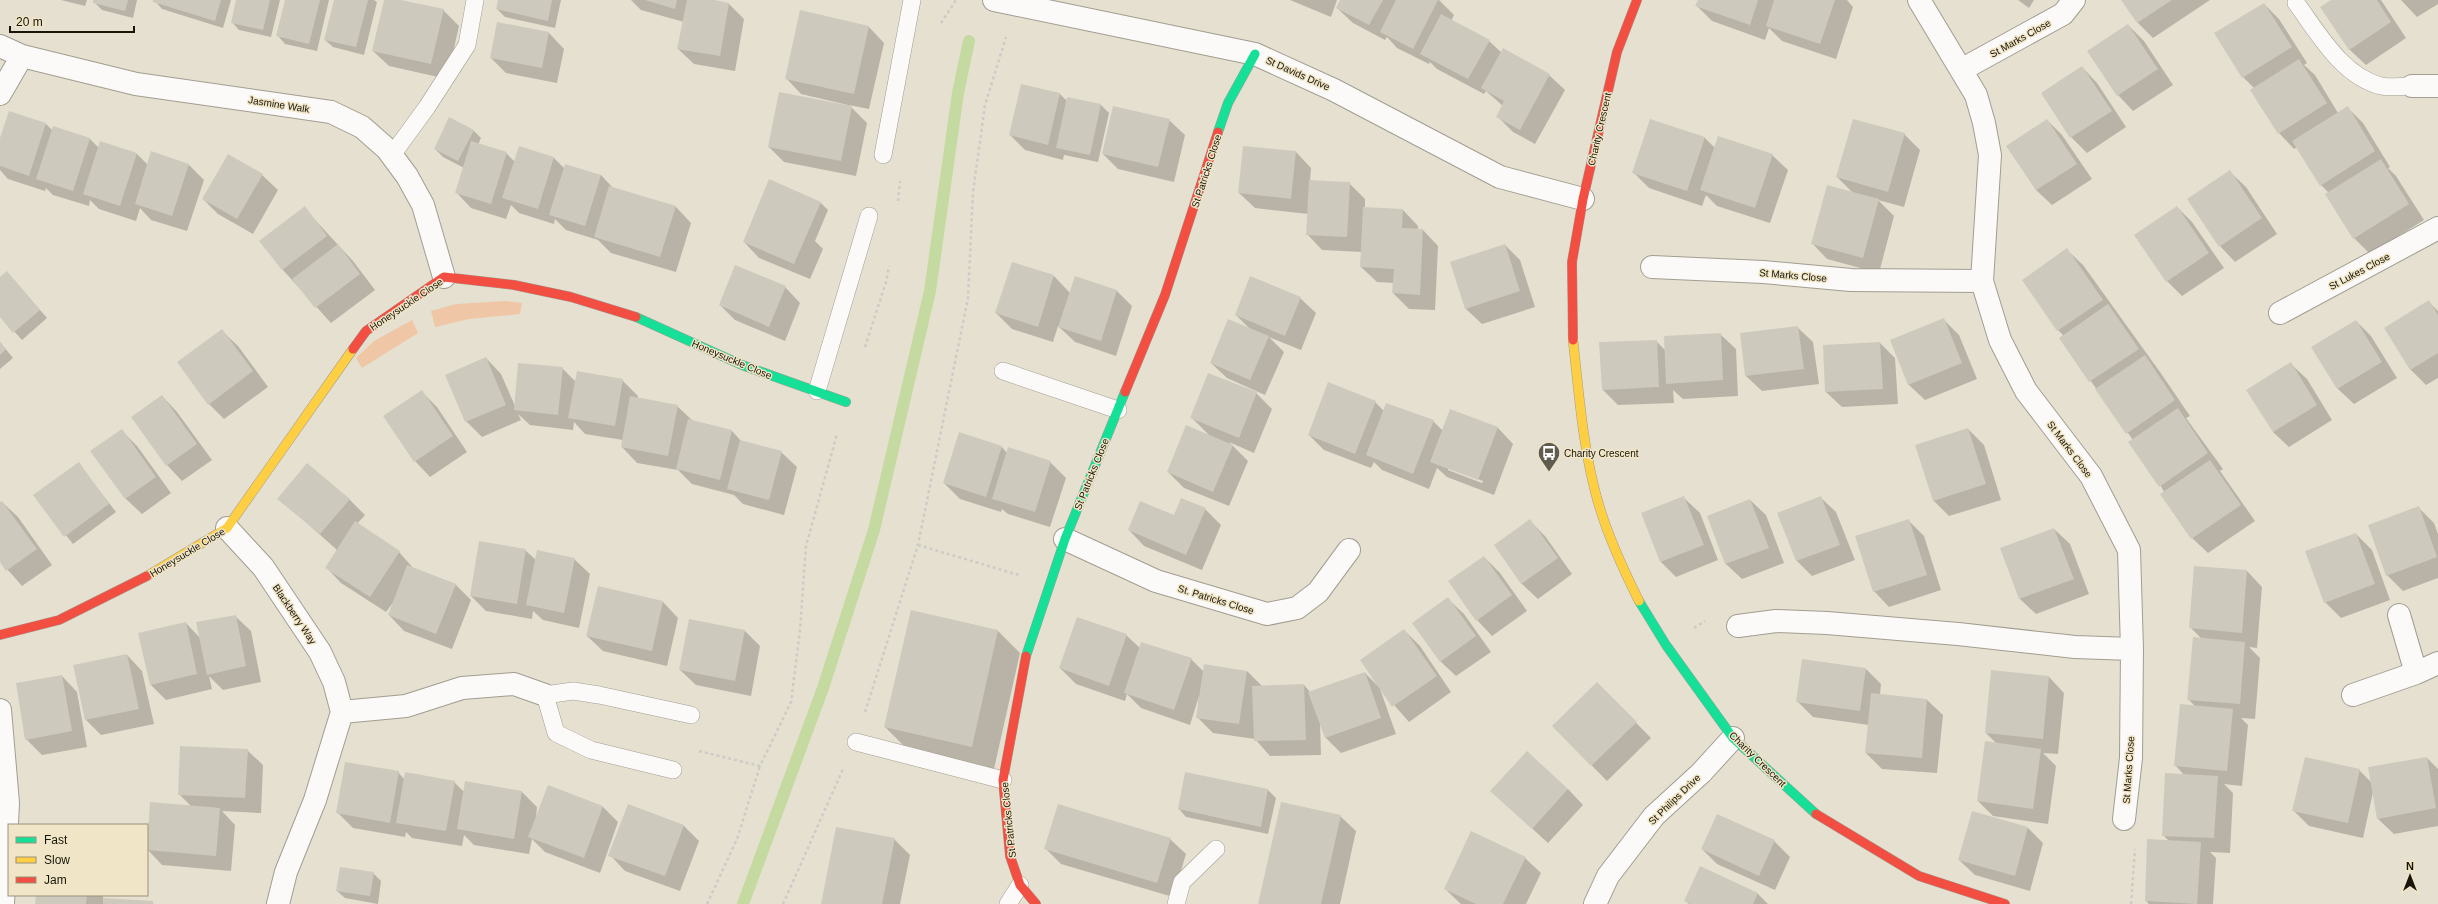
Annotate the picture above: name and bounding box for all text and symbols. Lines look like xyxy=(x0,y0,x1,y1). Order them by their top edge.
scale bar xyxy=(10,8,134,34)
text: 20 m xyxy=(16,15,43,29)
street label: St Marks Close xyxy=(1988,17,2053,60)
street label: St Davids Drive xyxy=(1264,54,1332,93)
street label: Charity Crescent xyxy=(1586,91,1613,167)
street label: Jasmine Walk xyxy=(248,94,311,115)
street label: St Patricks Close xyxy=(1189,133,1224,209)
street label: St Lukes Close xyxy=(2327,251,2392,292)
street label: St Marks Close xyxy=(1759,267,1828,284)
street label: Honeysuckle Close xyxy=(368,276,445,333)
street label: Honeysuckle Close xyxy=(690,338,774,381)
street label: St Marks Close xyxy=(2045,419,2095,480)
street label: St Patricks Close xyxy=(1072,436,1111,512)
bus stop icon: Charity Crescent xyxy=(1536,440,1562,473)
place label: Charity Crescent xyxy=(1564,448,1639,459)
street label: Honeysuckle Close xyxy=(148,525,227,579)
street label: Blackberry Way xyxy=(271,582,319,646)
street label: St. Patricks Close xyxy=(1177,583,1256,616)
street label: Charity Crescent xyxy=(1727,730,1788,789)
street label: St Marks Close xyxy=(2121,735,2136,804)
street label: St Philips Drive xyxy=(1646,772,1703,827)
street label: St Patricks Close xyxy=(999,781,1018,858)
legend xyxy=(8,824,148,896)
text: Fast xyxy=(44,833,68,847)
text: Slow xyxy=(44,853,70,867)
north arrow xyxy=(2390,856,2430,896)
text: N xyxy=(2406,860,2414,872)
text: Jam xyxy=(44,873,67,887)

